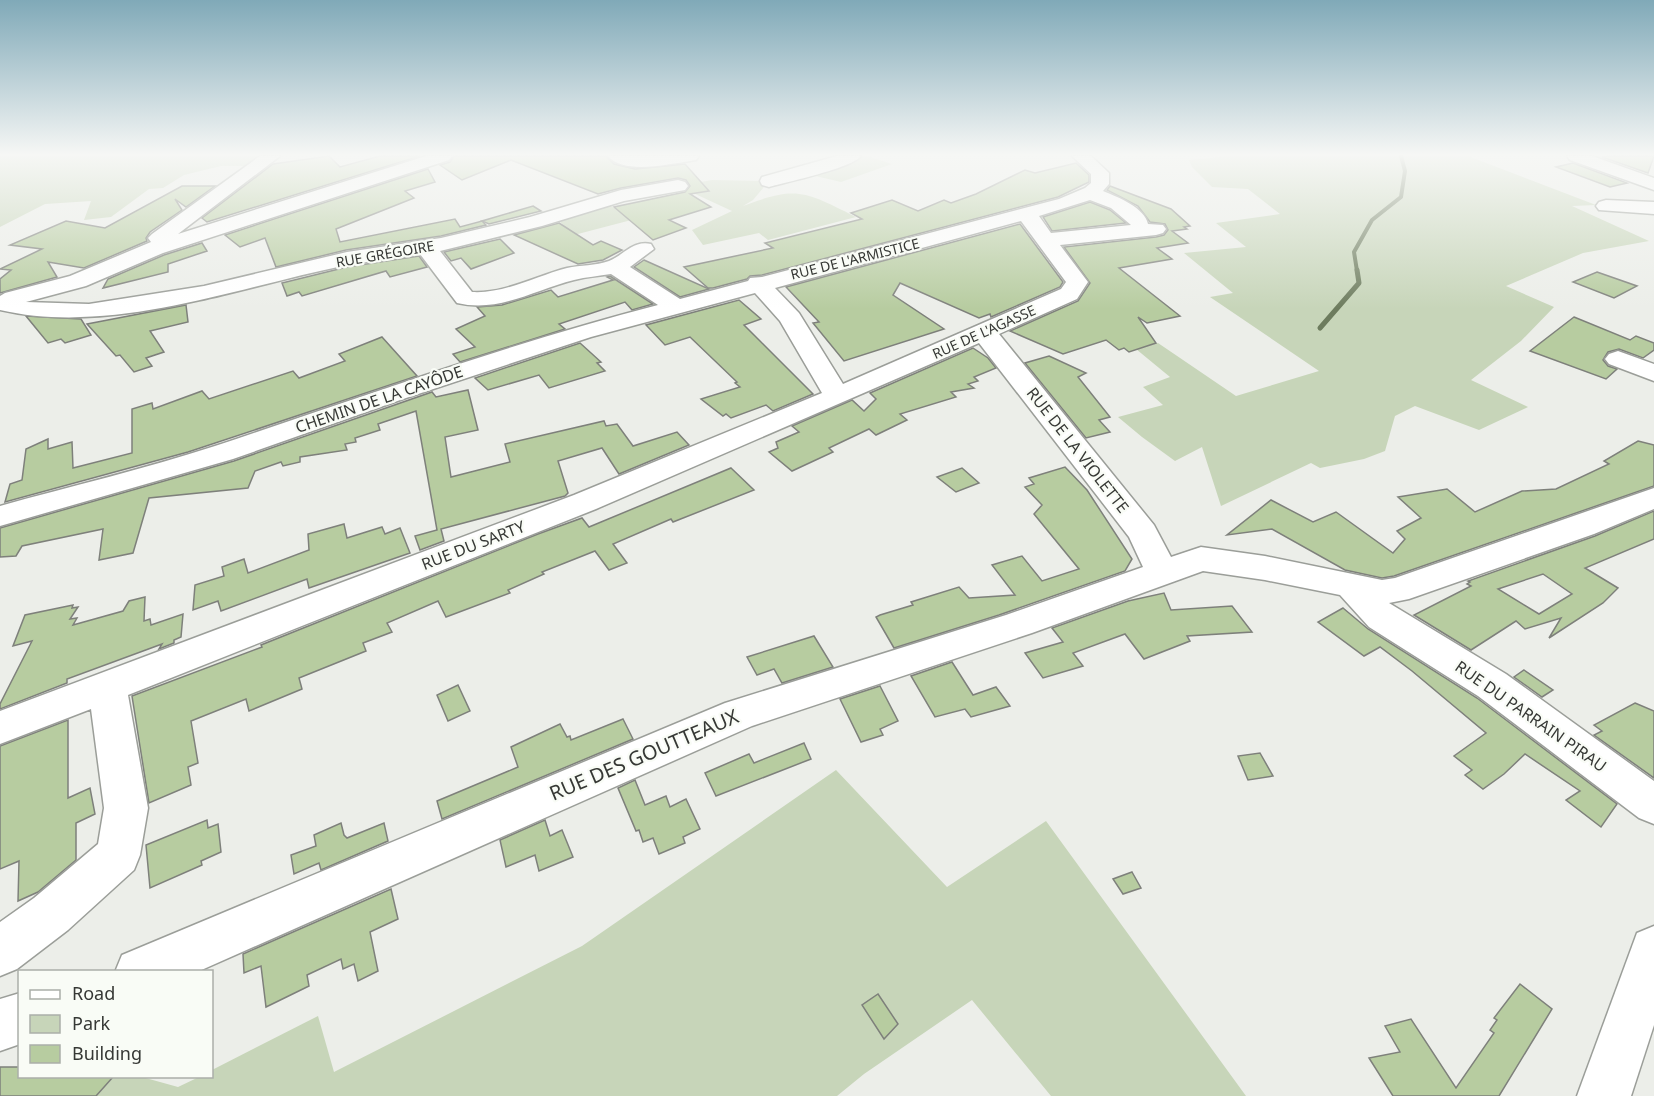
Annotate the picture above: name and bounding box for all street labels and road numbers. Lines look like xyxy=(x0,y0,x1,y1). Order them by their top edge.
street label: RUE DE L'ARMISTICE xyxy=(788,233,921,284)
street label: RUE GRÉGOIRE xyxy=(334,236,436,271)
street label: RUE DE L'AGASSE xyxy=(929,300,1039,363)
street label: CHEMIN DE LA CAYÔDE xyxy=(292,360,466,438)
street label: RUE DE LA VIOLETTE xyxy=(1022,383,1134,517)
street label: RUE DU SARTY xyxy=(418,515,529,575)
street label: RUE DU PARRAIN PIRAU xyxy=(1451,655,1611,777)
street label: RUE DES GOUTTEAUX xyxy=(545,702,743,807)

